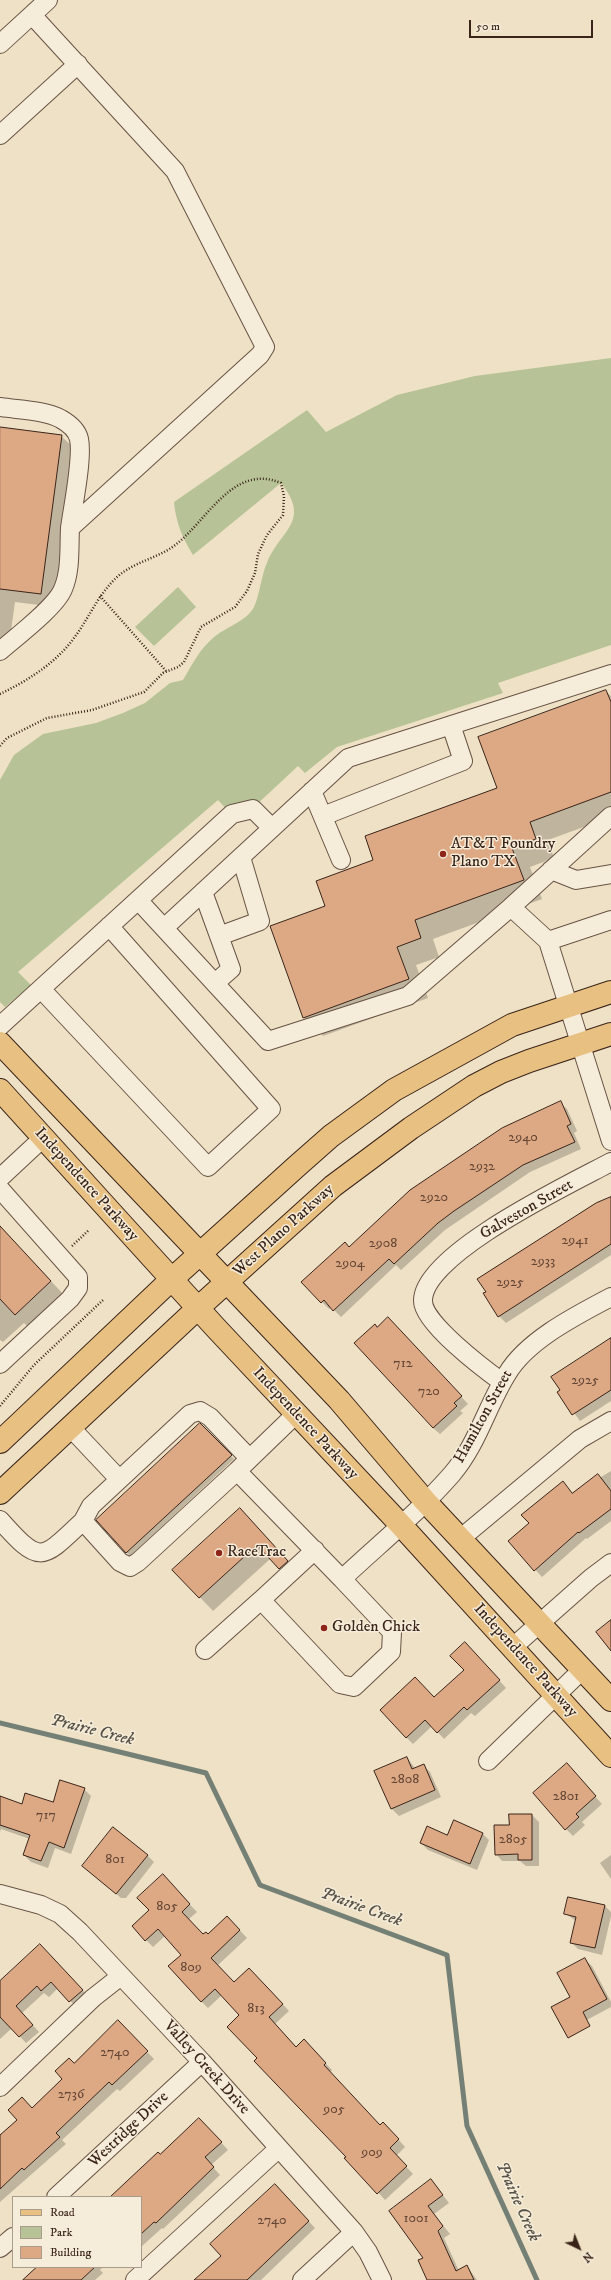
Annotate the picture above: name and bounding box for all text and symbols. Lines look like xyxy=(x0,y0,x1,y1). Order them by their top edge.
scale bar xyxy=(471,12,595,38)
text: 50 m xyxy=(476,19,500,34)
place label: AT&T Foundry Plano TX xyxy=(451,835,555,873)
marker: AT&T Foundry Plano TX xyxy=(438,849,448,859)
street label: Independence Parkway xyxy=(30,1124,142,1246)
house number: 2940 xyxy=(508,1130,538,1146)
house number: 2932 xyxy=(469,1159,495,1175)
street label: Galveston Street xyxy=(477,1176,577,1244)
street label: West Plano Parkway xyxy=(230,1181,338,1281)
house number: 2920 xyxy=(420,1190,448,1206)
house number: 2941 xyxy=(561,1233,589,1249)
house number: 2908 xyxy=(369,1236,397,1252)
house number: 2933 xyxy=(531,1254,555,1270)
house number: 2904 xyxy=(335,1256,365,1272)
house number: 2925 xyxy=(496,1275,524,1291)
house number: 712 xyxy=(393,1356,413,1372)
street label: Independence Parkway xyxy=(248,1364,362,1484)
street label: Hamilton Street xyxy=(450,1367,518,1467)
house number: 2925 xyxy=(571,1373,599,1389)
house number: 720 xyxy=(418,1384,440,1400)
place label: RaceTrac xyxy=(227,1543,286,1563)
marker: RaceTrac xyxy=(214,1548,224,1558)
street label: Independence Parkway xyxy=(469,1600,581,1722)
place label: Golden Chick xyxy=(332,1618,420,1638)
marker: Golden Chick xyxy=(319,1623,329,1633)
water label: Prairie Creek xyxy=(48,1711,136,1751)
house number: 2808 xyxy=(391,1772,419,1788)
house number: 2801 xyxy=(553,1789,579,1805)
house number: 717 xyxy=(36,1808,56,1824)
house number: 2805 xyxy=(499,1832,527,1848)
house number: 801 xyxy=(105,1852,125,1868)
water label: Prairie Creek xyxy=(317,1884,405,1932)
house number: 805 xyxy=(156,1899,178,1915)
house number: 809 xyxy=(180,1960,202,1976)
house number: 813 xyxy=(247,2001,265,2017)
street label: Valley Creek Drive xyxy=(159,2017,253,2119)
house number: 2740 xyxy=(100,2045,130,2061)
house number: 2736 xyxy=(58,2087,84,2103)
street label: Westridge Drive xyxy=(85,2088,173,2172)
house number: 905 xyxy=(323,2102,345,2118)
house number: 909 xyxy=(361,2145,383,2161)
water label: Prairie Creek xyxy=(490,2159,544,2245)
legend xyxy=(12,2196,142,2268)
text: Road xyxy=(50,2205,75,2220)
house number: 1001 xyxy=(403,2211,429,2227)
house number: 2740 xyxy=(257,2213,287,2229)
text: Park xyxy=(50,2225,72,2240)
north arrow xyxy=(559,2228,599,2268)
text: Building xyxy=(50,2245,91,2260)
text: N xyxy=(579,2249,595,2265)

